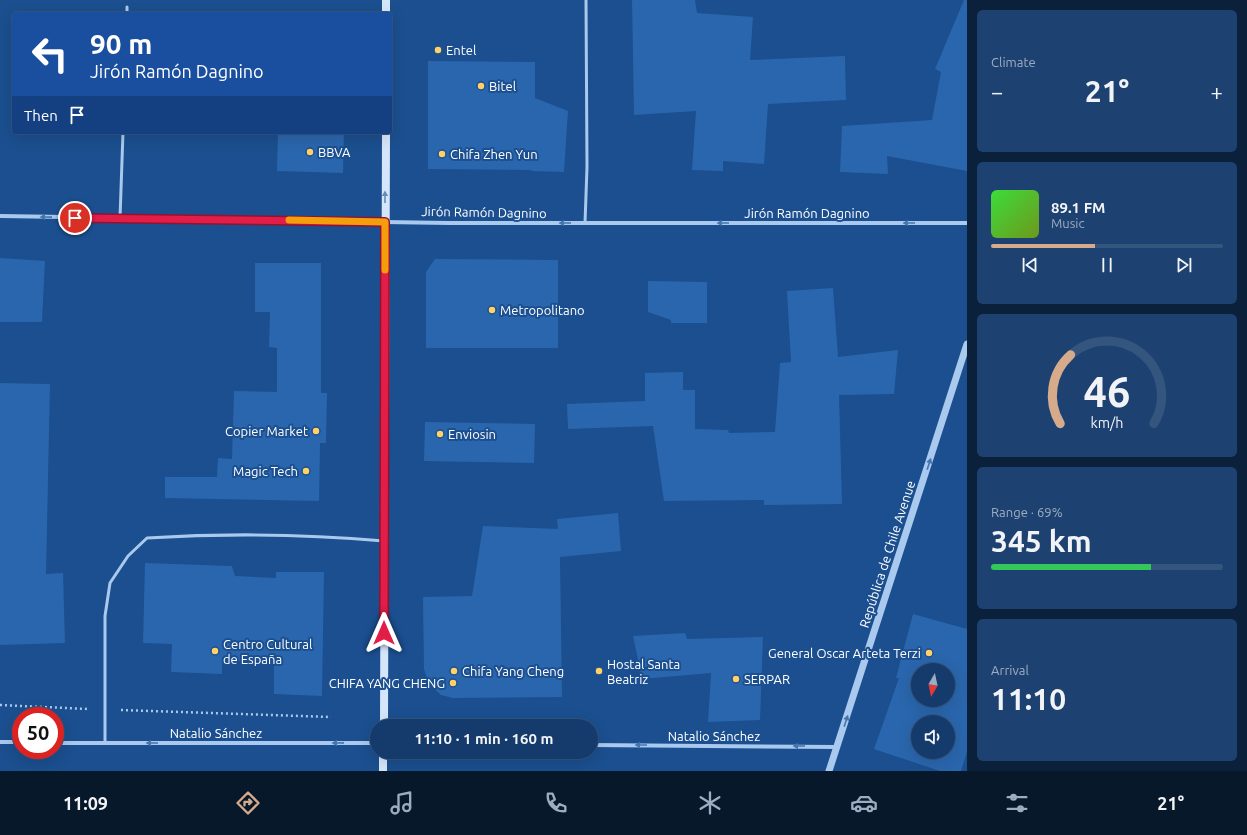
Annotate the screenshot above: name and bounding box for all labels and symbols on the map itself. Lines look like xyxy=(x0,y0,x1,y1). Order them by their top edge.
place label: Entel xyxy=(446,43,477,57)
marker: Entel xyxy=(433,45,443,55)
place label: Bitel xyxy=(489,79,517,93)
marker: Bitel xyxy=(476,81,486,91)
place label: BBVA xyxy=(318,145,351,159)
marker: BBVA xyxy=(305,147,315,157)
place label: Chifa Zhen Yun xyxy=(450,147,538,161)
marker: Chifa Zhen Yun xyxy=(437,149,447,159)
one-way arrow xyxy=(382,191,389,203)
pin xyxy=(58,201,92,235)
street label: Jirón Ramón Dagnino xyxy=(421,204,547,220)
street label: Jirón Ramón Dagnino xyxy=(744,206,870,220)
one-way arrow xyxy=(39,214,52,220)
one-way arrow xyxy=(558,220,571,226)
one-way arrow xyxy=(716,220,729,226)
one-way arrow xyxy=(902,220,915,226)
place label: Metropolitano xyxy=(500,303,585,317)
marker: Metropolitano xyxy=(487,305,497,315)
place label: Copier Market xyxy=(225,424,308,438)
marker: Copier Market xyxy=(311,426,321,436)
place label: Enviosin xyxy=(448,427,496,441)
marker: Enviosin xyxy=(435,429,445,439)
one-way arrow xyxy=(926,457,932,469)
place label: Magic Tech xyxy=(233,464,298,478)
marker: Magic Tech xyxy=(301,466,311,476)
street label: República de Chile Avenue xyxy=(857,479,917,629)
position arrow xyxy=(363,612,405,654)
place label: Centro Cultural de España xyxy=(223,637,313,666)
marker: Centro Cultural de España xyxy=(210,646,220,656)
place label: General Oscar Arteta Terzi xyxy=(768,646,921,660)
marker: General Oscar Arteta Terzi xyxy=(924,648,934,658)
place label: Hostal Santa Beatriz xyxy=(607,657,680,686)
north arrow xyxy=(911,663,955,707)
place label: Chifa Yang Cheng xyxy=(462,664,564,678)
marker: Chifa Yang Cheng xyxy=(449,666,459,676)
marker: Hostal Santa Beatriz xyxy=(594,666,604,676)
place label: SERPAR xyxy=(744,672,790,686)
marker: SERPAR xyxy=(731,674,741,684)
place label: CHIFA YANG CHENG xyxy=(329,676,445,690)
marker: CHIFA YANG CHENG xyxy=(448,678,458,688)
speed limit sign: 50 xyxy=(12,707,64,759)
one-way arrow xyxy=(843,714,849,726)
street label: Natalio Sánchez xyxy=(170,726,262,740)
street label: Natalio Sánchez xyxy=(668,729,760,743)
one-way arrow xyxy=(145,740,158,746)
one-way arrow xyxy=(332,740,344,747)
one-way arrow xyxy=(634,742,647,748)
one-way arrow xyxy=(793,743,805,750)

